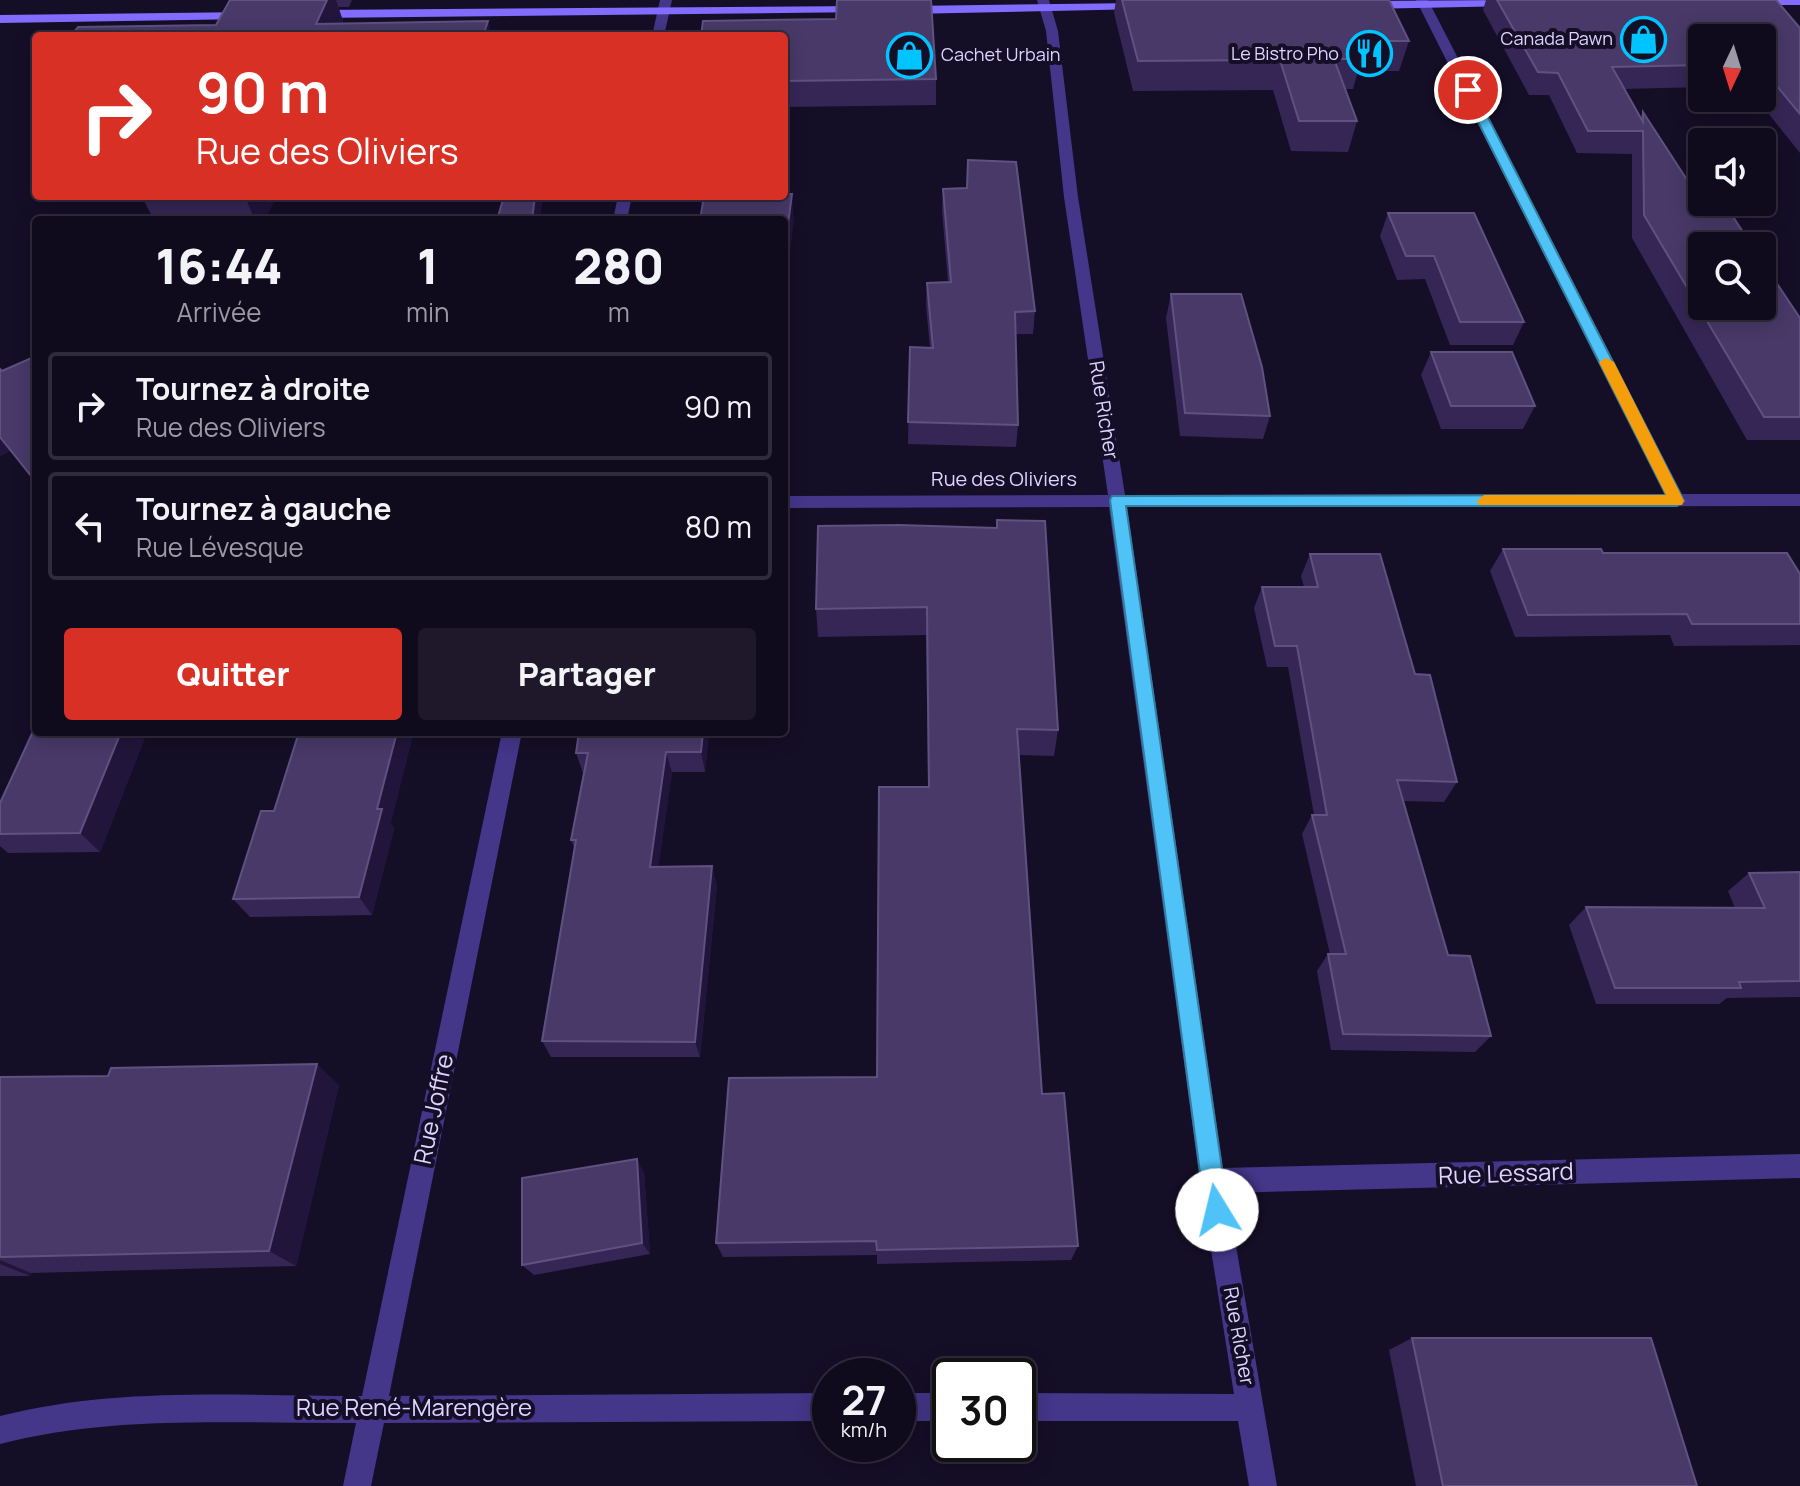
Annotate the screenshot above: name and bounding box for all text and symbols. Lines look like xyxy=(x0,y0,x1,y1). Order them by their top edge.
shop icon: Canada Pawn xyxy=(1620,15,1668,63)
north arrow xyxy=(1688,24,1776,112)
map controls xyxy=(1688,24,1776,320)
place label: Canada Pawn xyxy=(1501,26,1613,50)
restaurant icon: Le Bistro Pho xyxy=(1346,30,1394,78)
shop icon: Cachet Urbain xyxy=(886,31,934,79)
place label: Le Bistro Pho xyxy=(1231,41,1339,65)
place label: Cachet Urbain xyxy=(941,42,1061,66)
text: 90 m xyxy=(196,53,329,130)
pin xyxy=(1434,56,1502,124)
icon: right xyxy=(64,64,168,168)
icon: arrive xyxy=(1446,68,1490,112)
text: Rue des Oliviers xyxy=(196,126,459,175)
button: sound xyxy=(1688,128,1776,216)
button: search xyxy=(1688,232,1776,320)
text: 16:44 xyxy=(156,233,282,298)
text: 1 xyxy=(417,233,439,298)
text: 280 xyxy=(573,233,664,298)
text: Arrivée xyxy=(177,294,261,330)
text: min xyxy=(406,294,450,330)
text: m xyxy=(608,294,630,330)
street label: Rue Richer xyxy=(1083,359,1126,461)
text: Tournez à droite xyxy=(136,368,370,409)
icon: right xyxy=(68,384,112,428)
text: 90 m xyxy=(684,386,752,427)
text: Rue des Oliviers xyxy=(136,409,326,445)
street label: Rue des Oliviers xyxy=(931,465,1077,492)
text: Tournez à gauche xyxy=(136,488,392,529)
icon: left xyxy=(68,504,112,548)
text: 80 m xyxy=(685,506,752,547)
text: Rue Lévesque xyxy=(136,529,304,565)
button: Quitter xyxy=(64,628,402,720)
button: Partager xyxy=(418,628,756,720)
street label: Rue Joffre xyxy=(405,1051,460,1167)
street label: Rue Lessard xyxy=(1438,1154,1574,1191)
position arrow xyxy=(1175,1168,1259,1252)
street label: Rue Richer xyxy=(1218,1285,1261,1387)
speed limit sign: 30 xyxy=(932,1358,1036,1462)
text: 27 xyxy=(841,1372,887,1427)
street label: Rue René-Marengère xyxy=(296,1390,532,1423)
text: km/h xyxy=(841,1416,887,1443)

